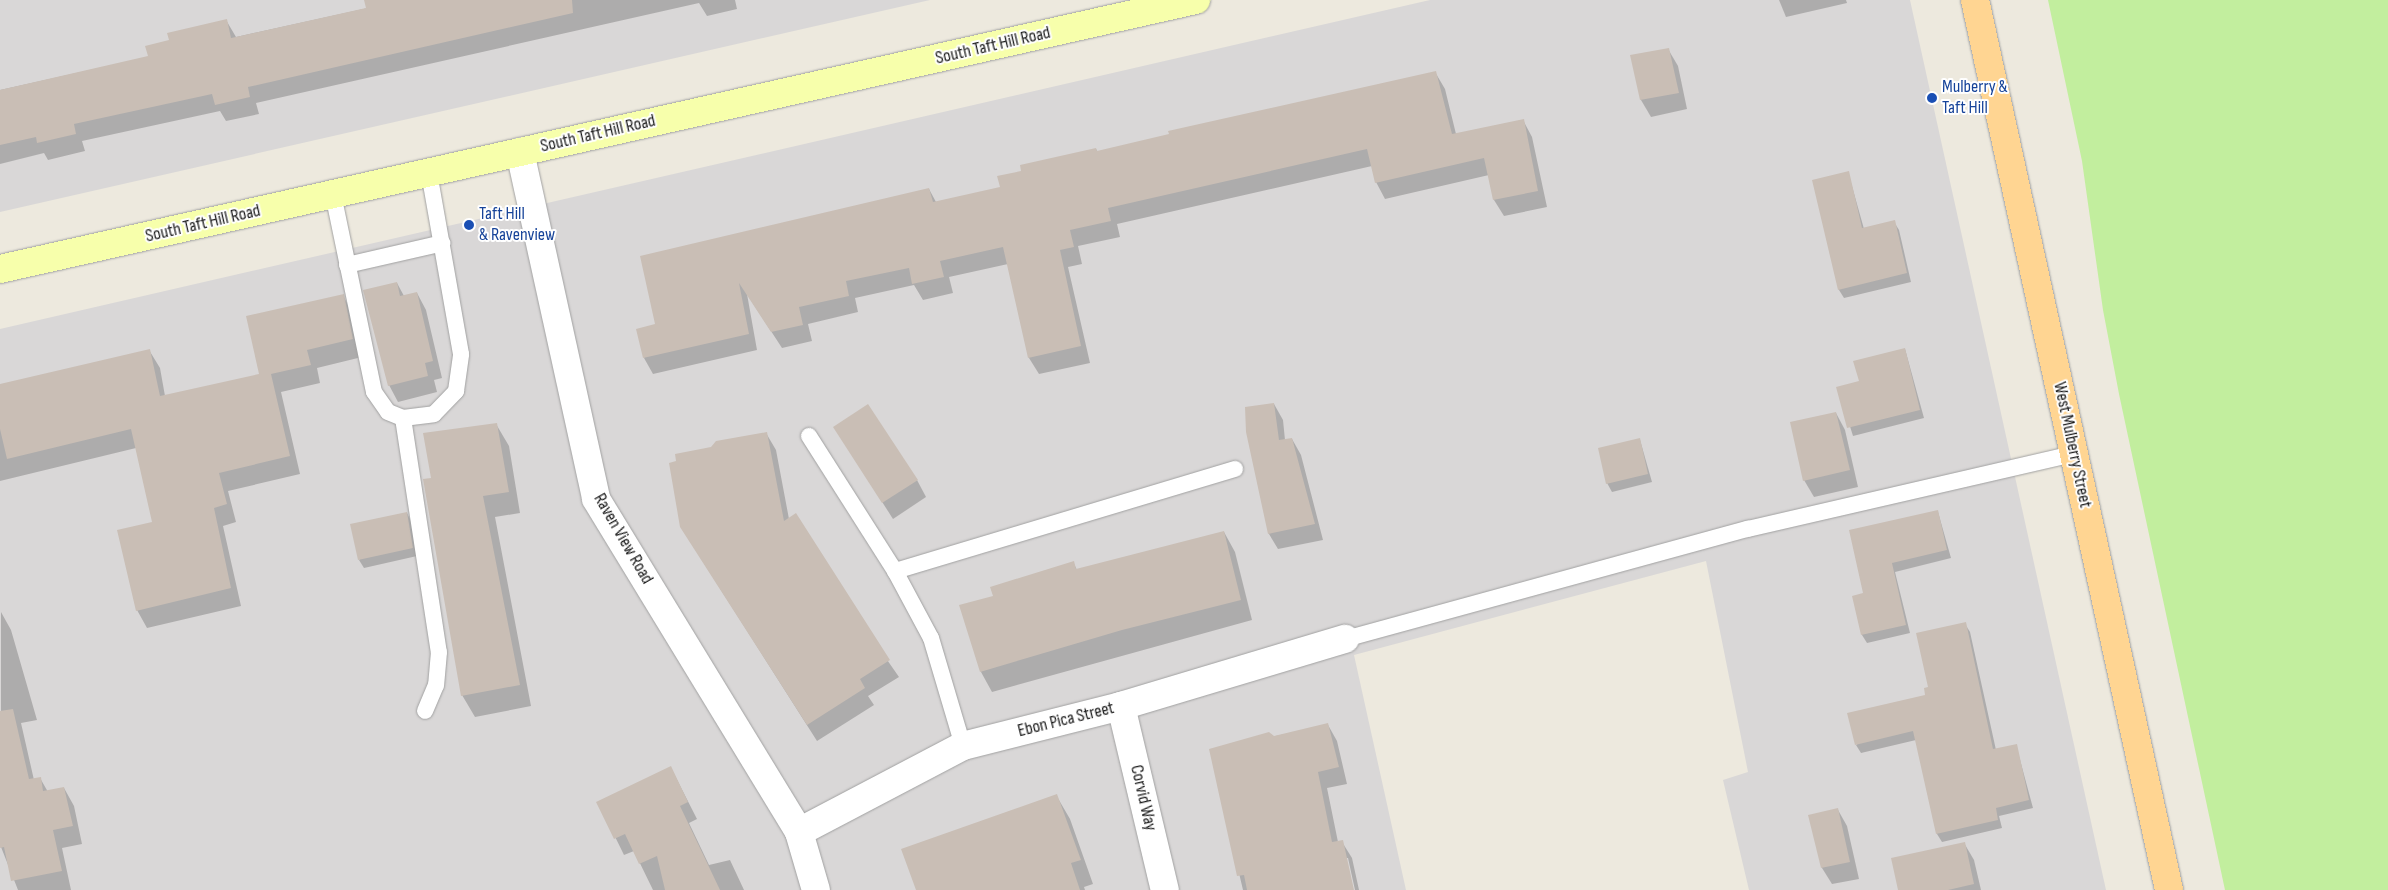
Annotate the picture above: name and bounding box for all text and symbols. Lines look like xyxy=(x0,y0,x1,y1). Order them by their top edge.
street label: South Taft Hill Road xyxy=(933,22,1053,70)
place label: Mulberry & Taft Hill xyxy=(1942,77,2008,120)
marker: Mulberry & Taft Hill xyxy=(1926,92,1938,104)
street label: South Taft Hill Road xyxy=(538,110,658,158)
street label: South Taft Hill Road xyxy=(143,200,263,248)
place label: Taft Hill & Ravenview xyxy=(479,204,555,246)
marker: Taft Hill & Ravenview xyxy=(463,219,475,231)
street label: West Mulberry Street xyxy=(2048,380,2096,510)
street label: Raven View Road xyxy=(588,490,658,588)
street label: Ebon Pica Street xyxy=(1016,698,1116,742)
street label: Corvid Way xyxy=(1125,763,1161,833)

